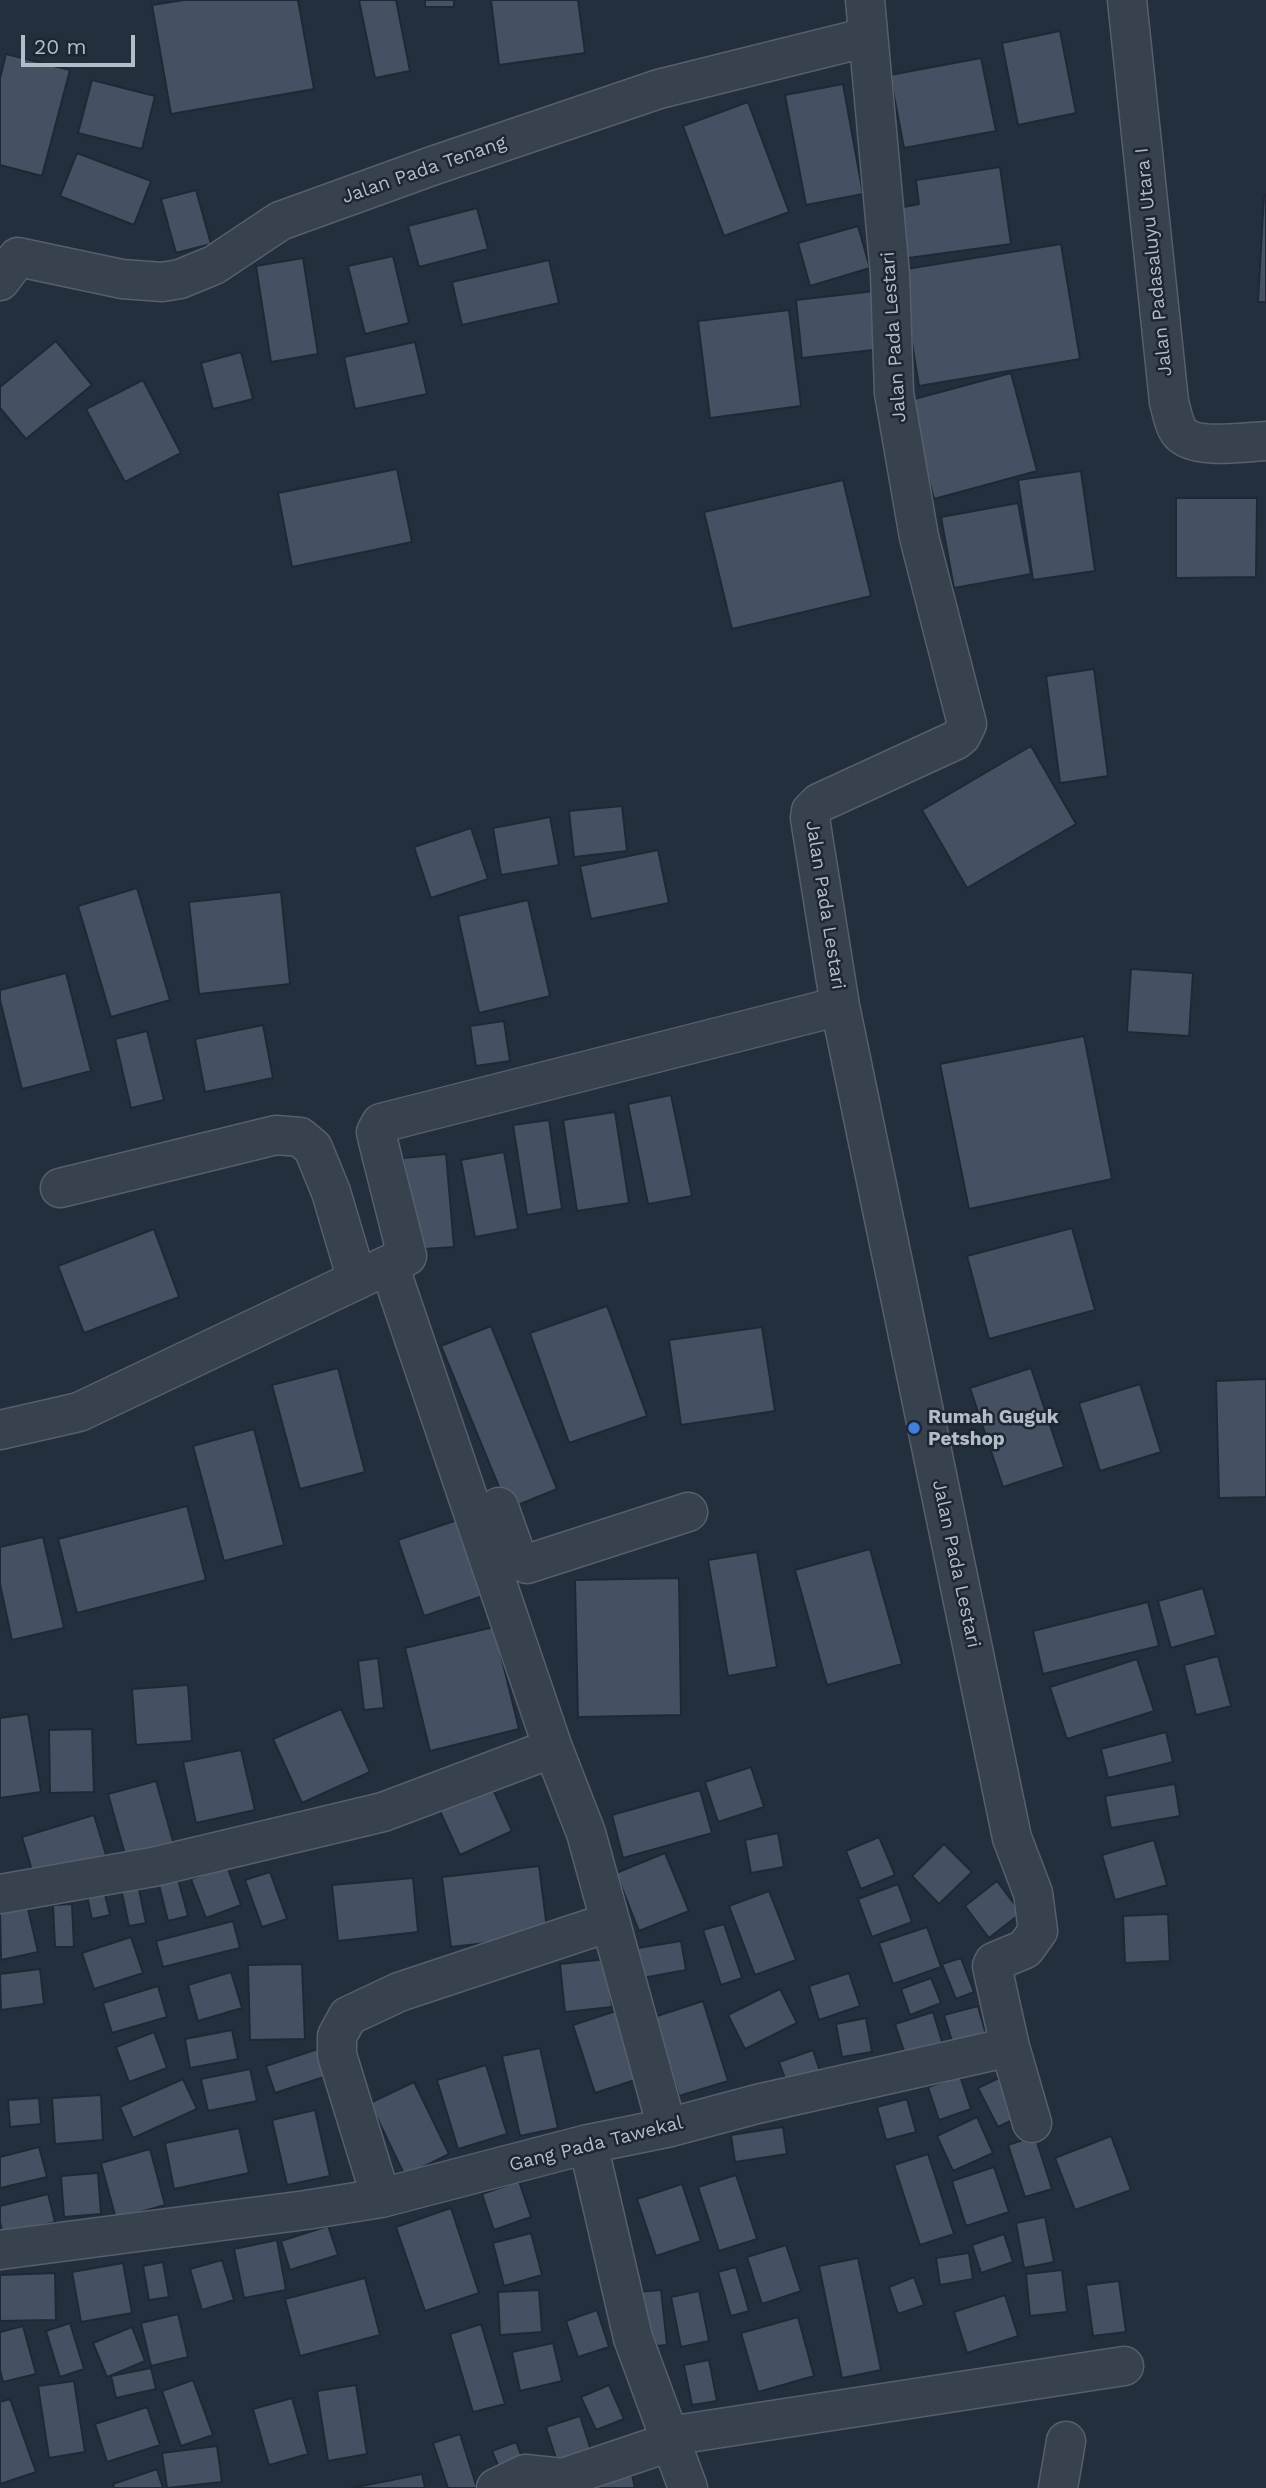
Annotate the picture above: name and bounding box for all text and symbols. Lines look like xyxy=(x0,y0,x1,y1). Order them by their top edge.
scale bar xyxy=(24,21,138,65)
text: 20 m xyxy=(34,34,86,59)
street label: Jalan Pada Tenang xyxy=(339,131,509,209)
street label: Jalan Padasaluyu Utara I xyxy=(1131,147,1177,377)
street label: Jalan Pada Lestari xyxy=(877,251,911,423)
street label: Jalan Pada Lestari xyxy=(800,819,850,991)
place label: Rumah Guguk Petshop xyxy=(928,1406,1059,1450)
marker: Rumah Guguk Petshop xyxy=(906,1420,922,1436)
street label: Jalan Pada Lestari xyxy=(927,1478,985,1650)
street label: Gang Pada Tawekal xyxy=(507,2111,685,2177)

